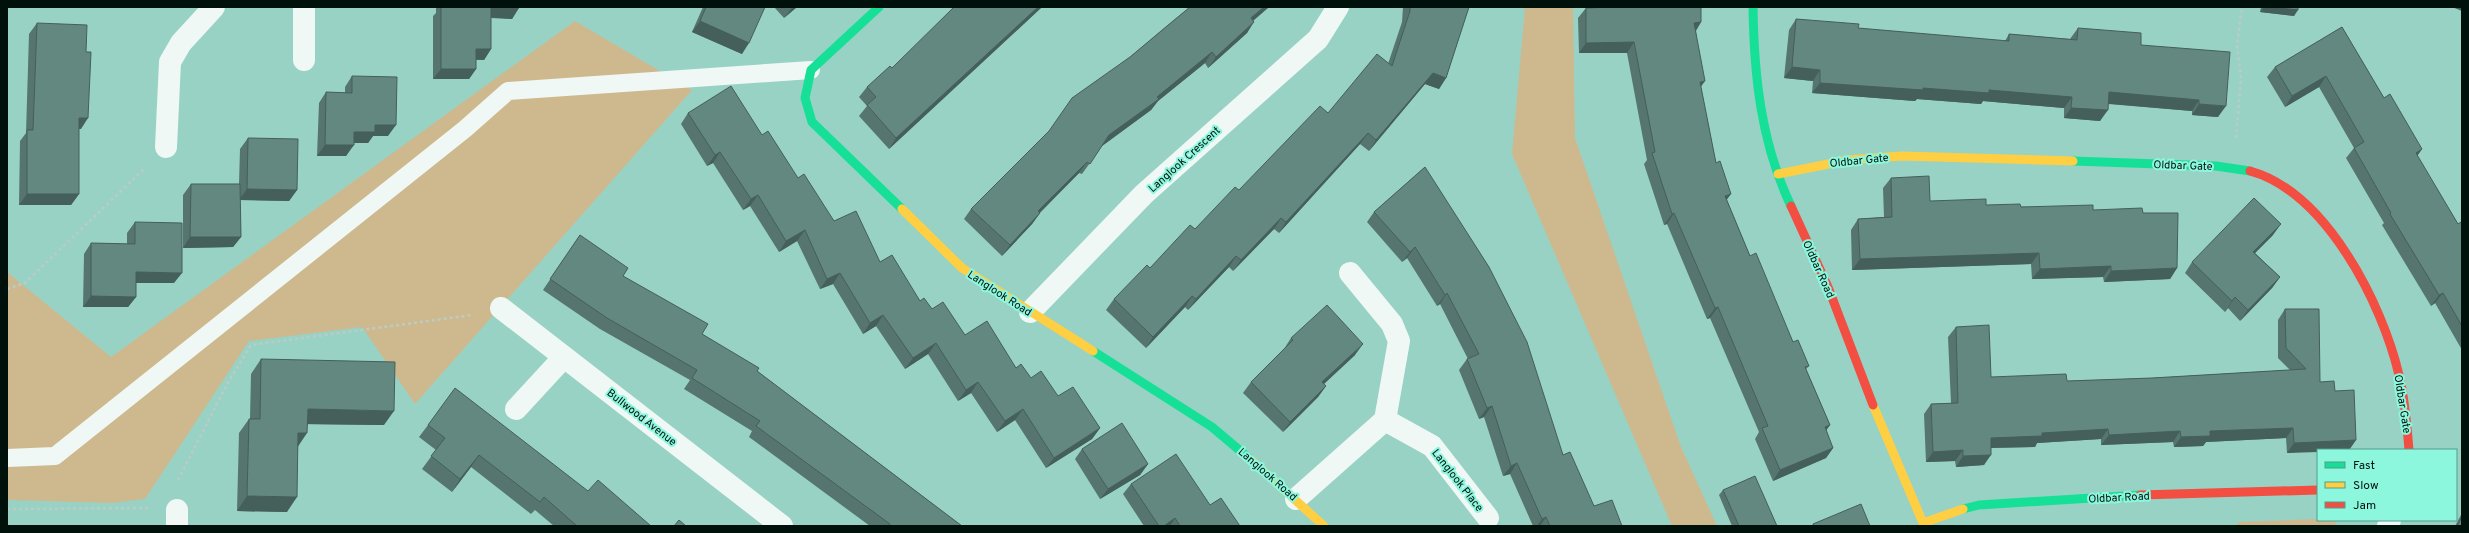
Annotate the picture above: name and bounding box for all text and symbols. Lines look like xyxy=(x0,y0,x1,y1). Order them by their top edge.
street label: Langlook Crescent xyxy=(1146,124,1224,196)
street label: Oldbar Gate xyxy=(1829,151,1889,171)
street label: Oldbar Gate xyxy=(2153,158,2213,174)
street label: Oldbar Road xyxy=(1799,238,1837,300)
street label: Langlook Road xyxy=(965,268,1034,320)
street label: Oldbar Gate xyxy=(2390,374,2414,435)
street label: Bullwood Avenue xyxy=(604,386,679,449)
street label: Langlook Road xyxy=(1235,445,1300,504)
street label: Langlook Place xyxy=(1428,446,1486,515)
legend xyxy=(2317,449,2457,521)
text: Fast xyxy=(2353,458,2375,474)
text: Slow xyxy=(2353,478,2379,494)
street label: Oldbar Road xyxy=(2088,489,2150,507)
text: Jam xyxy=(2353,498,2376,514)

